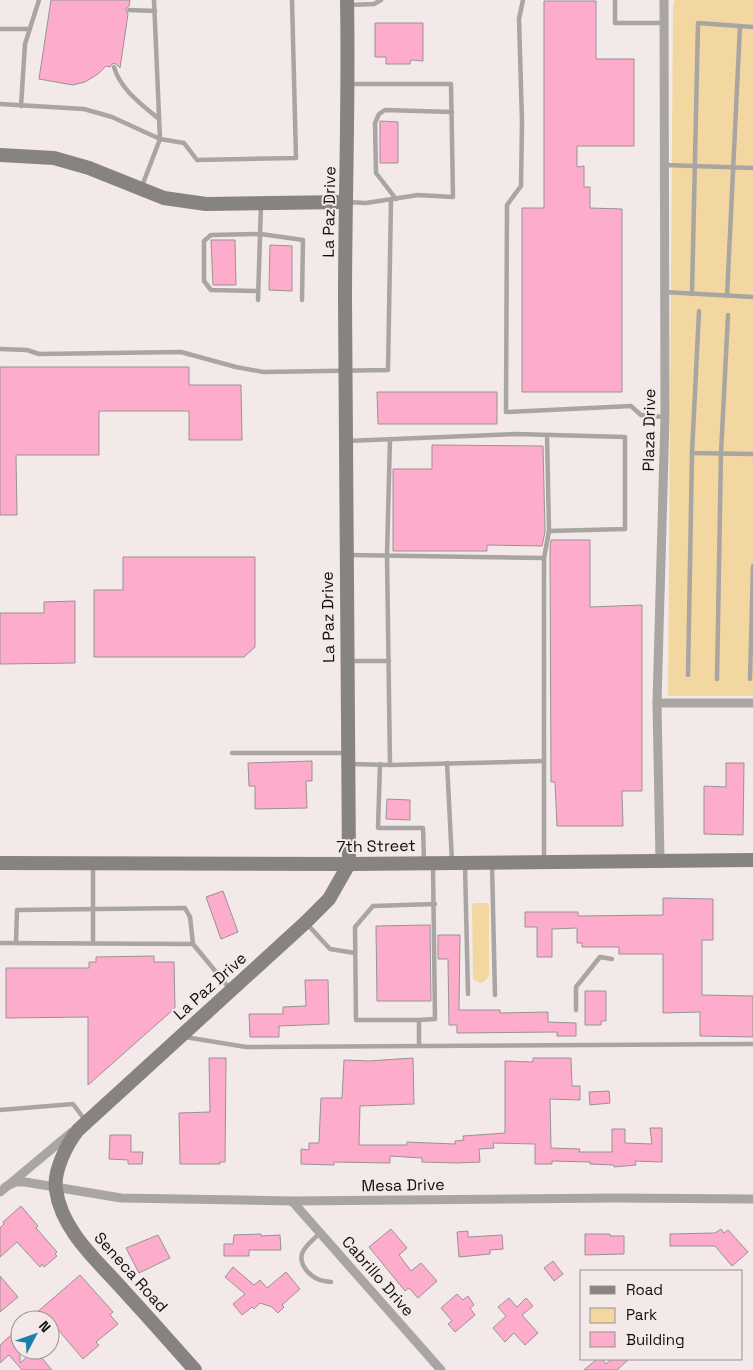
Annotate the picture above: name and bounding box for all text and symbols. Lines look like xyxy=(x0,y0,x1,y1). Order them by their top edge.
street label: La Paz Drive xyxy=(318,166,340,258)
street label: Plaza Drive xyxy=(638,388,660,472)
street label: La Paz Drive xyxy=(317,571,339,663)
street label: 7th Street xyxy=(336,835,416,857)
street label: La Paz Drive xyxy=(169,948,251,1024)
street label: Mesa Drive xyxy=(361,1174,445,1196)
street label: Seneca Road xyxy=(89,1228,173,1316)
street label: Cabrillo Drive xyxy=(337,1231,419,1321)
legend xyxy=(580,1270,743,1360)
text: Road xyxy=(626,1280,663,1299)
text: Park xyxy=(626,1305,657,1324)
north arrow xyxy=(10,1310,60,1360)
text: N xyxy=(35,1317,55,1336)
text: Building xyxy=(626,1330,685,1349)

